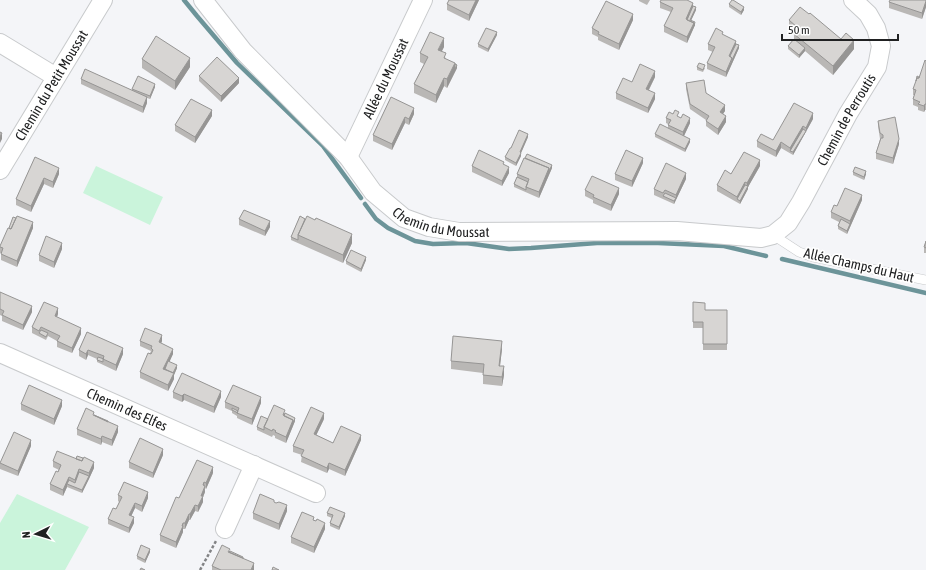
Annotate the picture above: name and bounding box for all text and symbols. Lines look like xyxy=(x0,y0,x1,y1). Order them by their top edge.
scale bar xyxy=(782,16,898,42)
text: 50 m xyxy=(788,23,810,37)
street label: Chemin du Petit Moussat xyxy=(12,27,91,144)
street label: Allée du Moussat xyxy=(359,36,412,121)
street label: Chemin de Perroutis xyxy=(814,71,879,168)
street label: Chemin du Moussat xyxy=(389,204,490,240)
street label: Allée Champs du Haut xyxy=(802,245,916,285)
street label: Chemin des Elfes xyxy=(84,385,170,434)
north arrow xyxy=(16,514,56,554)
text: N xyxy=(20,531,32,539)

